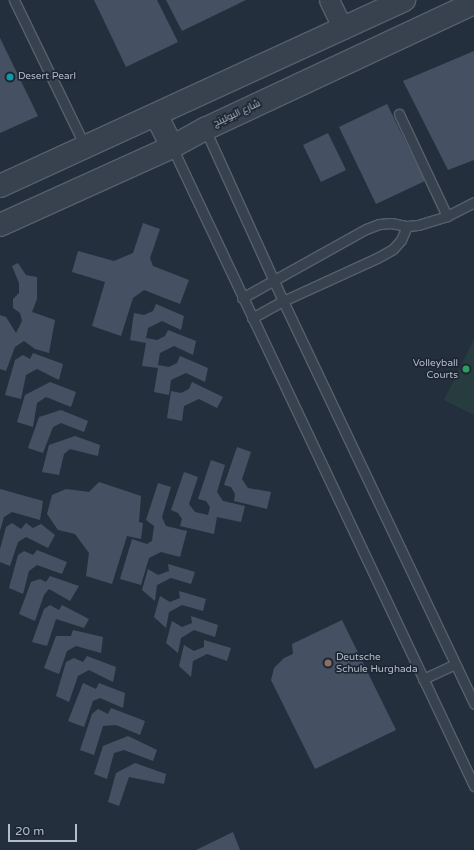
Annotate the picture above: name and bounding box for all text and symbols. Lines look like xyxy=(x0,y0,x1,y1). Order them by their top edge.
place label: Desert Pearl xyxy=(18,71,76,83)
marker: Desert Pearl xyxy=(5,72,15,82)
street label: شارع البولينج xyxy=(211,98,263,130)
place label: Volleyball Courts xyxy=(413,357,458,380)
marker: Volleyball Courts xyxy=(461,364,471,374)
place label: Deutsche Schule Hurghada xyxy=(336,651,418,674)
marker: Deutsche Schule Hurghada xyxy=(323,658,333,668)
scale bar xyxy=(10,816,79,842)
text: 20 m xyxy=(15,824,44,838)

